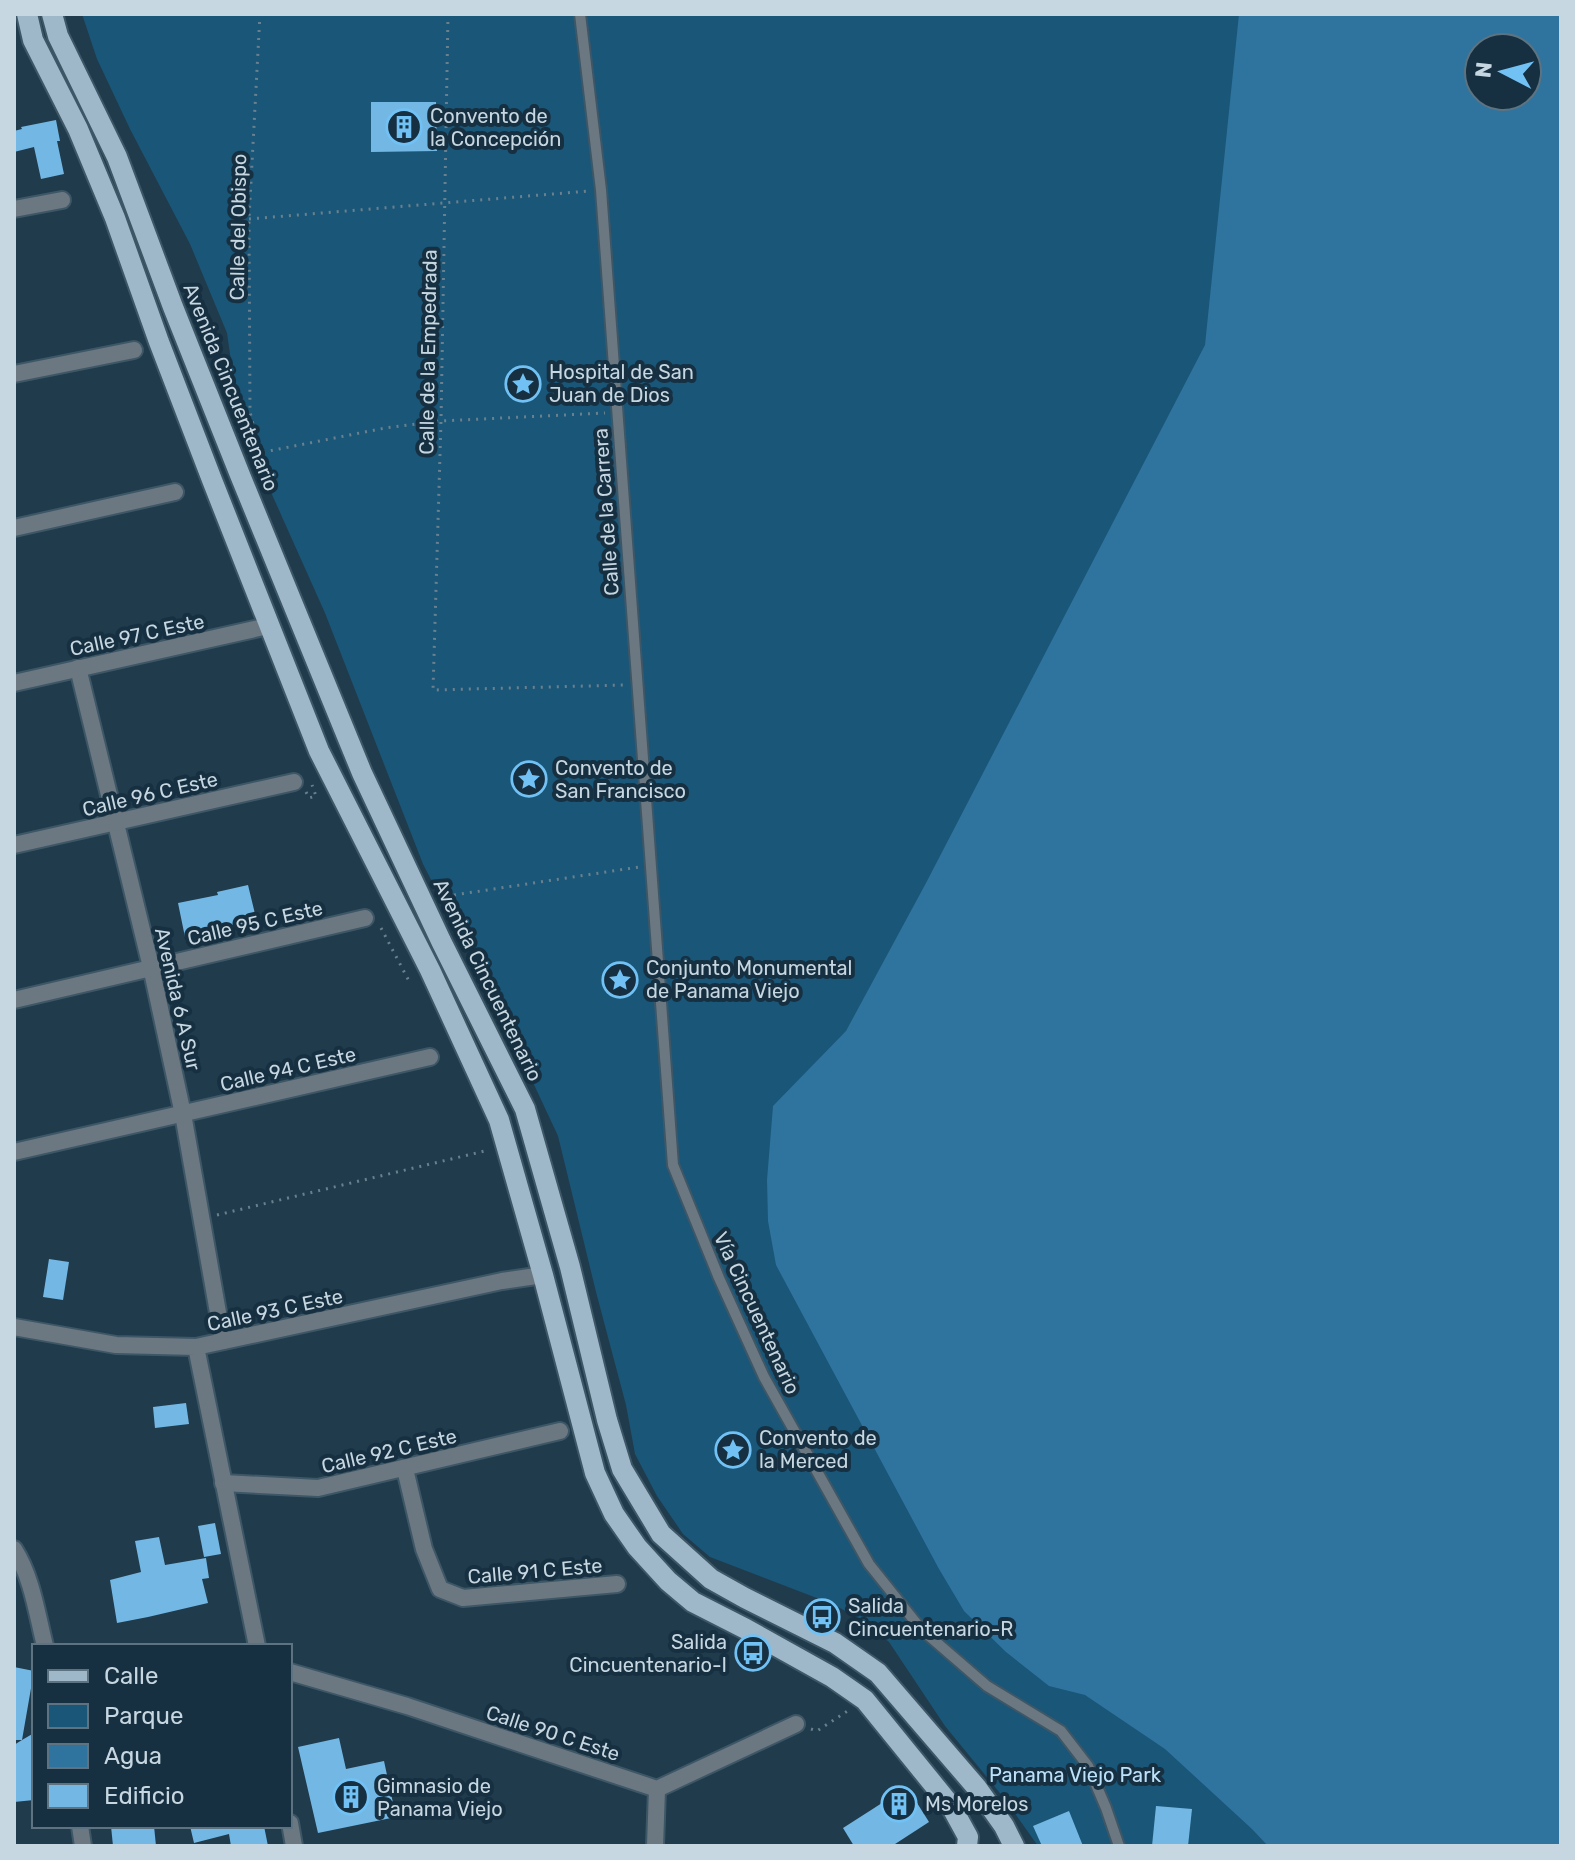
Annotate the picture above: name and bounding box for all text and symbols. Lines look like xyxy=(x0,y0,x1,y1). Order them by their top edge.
north arrow xyxy=(1463,32,1543,112)
text: N xyxy=(1469,61,1498,79)
place label: Convento de la Concepción xyxy=(430,104,561,151)
building icon: Convento de la Concepción xyxy=(385,108,423,146)
street label: Calle del Obispo xyxy=(225,153,251,301)
street label: Calle de la Empedrada xyxy=(414,249,442,455)
street label: Avenida Cincuentenario xyxy=(178,280,284,494)
place label: Hospital de San Juan de Dios xyxy=(549,360,694,407)
place icon: Hospital de San Juan de Dios xyxy=(504,365,542,403)
street label: Calle de la Carrera xyxy=(588,427,624,597)
street label: Calle 97 C Este xyxy=(68,609,206,661)
place label: Convento de San Francisco xyxy=(555,756,686,803)
place icon: Convento de San Francisco xyxy=(510,760,548,798)
street label: Calle 96 C Este xyxy=(80,767,220,821)
street label: Avenida Cincuentenario xyxy=(429,875,547,1085)
street label: Calle 95 C Este xyxy=(185,896,325,950)
street label: Avenida 6 A Sur xyxy=(150,925,206,1073)
place label: Conjunto Monumental de Panama Viejo xyxy=(646,956,852,1003)
place icon: Conjunto Monumental de Panama Viejo xyxy=(601,961,639,999)
street label: Calle 94 C Este xyxy=(218,1042,358,1096)
street label: Vía Cincuentenario xyxy=(709,1228,805,1398)
street label: Calle 93 C Este xyxy=(205,1284,345,1336)
street label: Calle 92 C Este xyxy=(319,1424,459,1478)
place label: Convento de la Merced xyxy=(759,1426,877,1473)
place icon: Convento de la Merced xyxy=(714,1431,752,1469)
street label: Calle 91 C Este xyxy=(467,1553,603,1589)
place label: Salida Cincuentenario-R xyxy=(848,1594,1013,1641)
bus stop icon: Salida Cincuentenario-R xyxy=(803,1598,841,1636)
place label: Salida Cincuentenario-I xyxy=(569,1630,727,1677)
bus stop icon: Salida Cincuentenario-I xyxy=(734,1634,772,1672)
legend xyxy=(32,1644,292,1828)
text: Calle xyxy=(104,1662,158,1690)
street label: Calle 90 C Este xyxy=(483,1700,623,1766)
text: Parque xyxy=(104,1702,183,1730)
text: Agua xyxy=(104,1742,162,1770)
park label: Panama Viejo Park xyxy=(989,1763,1162,1787)
place label: Gimnasio de Panama Viejo xyxy=(377,1774,503,1821)
building icon: Gimnasio de Panama Viejo xyxy=(332,1778,370,1816)
text: Edificio xyxy=(104,1782,185,1810)
building icon: Ms Morelos xyxy=(880,1785,918,1823)
place label: Ms Morelos xyxy=(925,1792,1029,1816)

